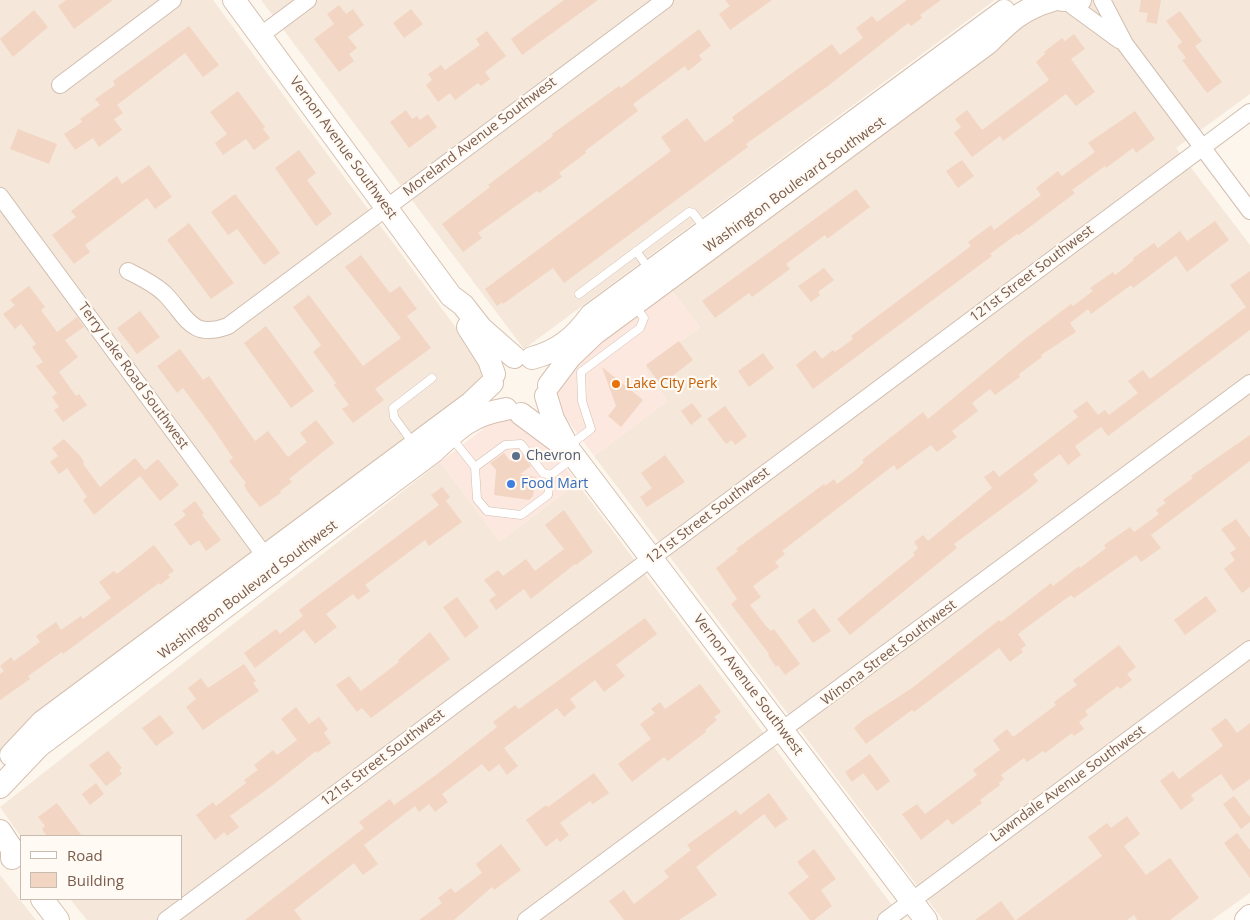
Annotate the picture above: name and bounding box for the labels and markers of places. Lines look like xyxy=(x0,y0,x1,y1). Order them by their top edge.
place label: Lake City Perk xyxy=(626,376,717,392)
marker: Lake City Perk xyxy=(610,378,622,390)
place label: Chevron xyxy=(526,448,581,464)
marker: Chevron xyxy=(510,450,522,462)
place label: Food Mart xyxy=(521,476,588,492)
marker: Food Mart xyxy=(505,478,517,490)

